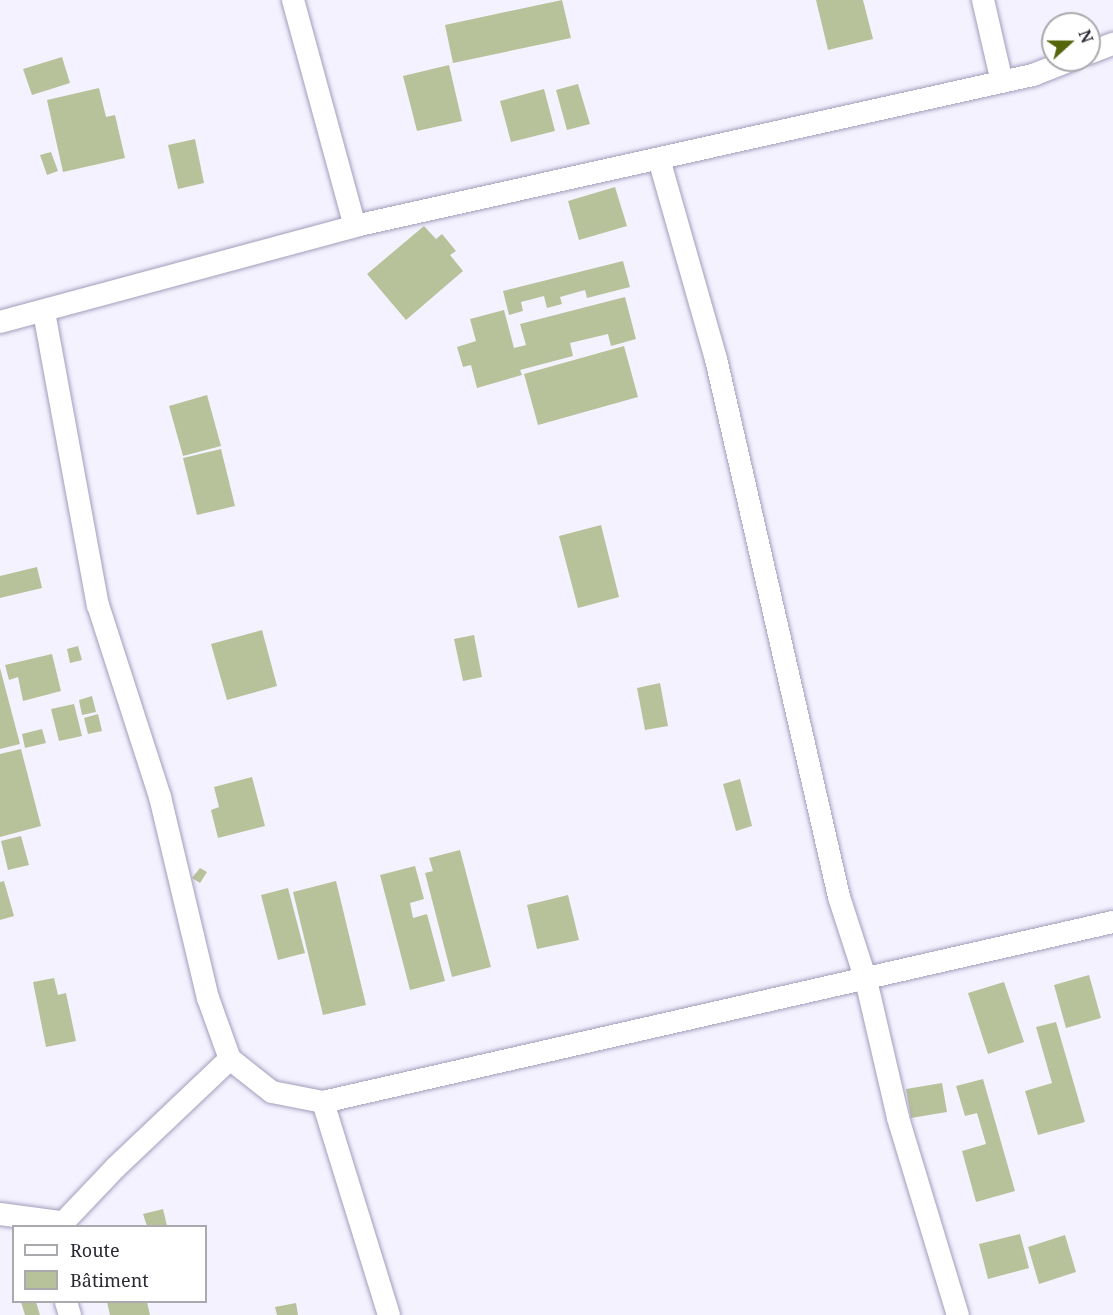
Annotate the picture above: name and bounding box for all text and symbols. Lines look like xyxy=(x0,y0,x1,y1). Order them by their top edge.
north arrow xyxy=(1041,12,1101,72)
text: N xyxy=(1073,26,1098,46)
legend xyxy=(12,1225,207,1303)
text: Route xyxy=(70,1238,120,1262)
text: Bâtiment xyxy=(70,1268,149,1292)

